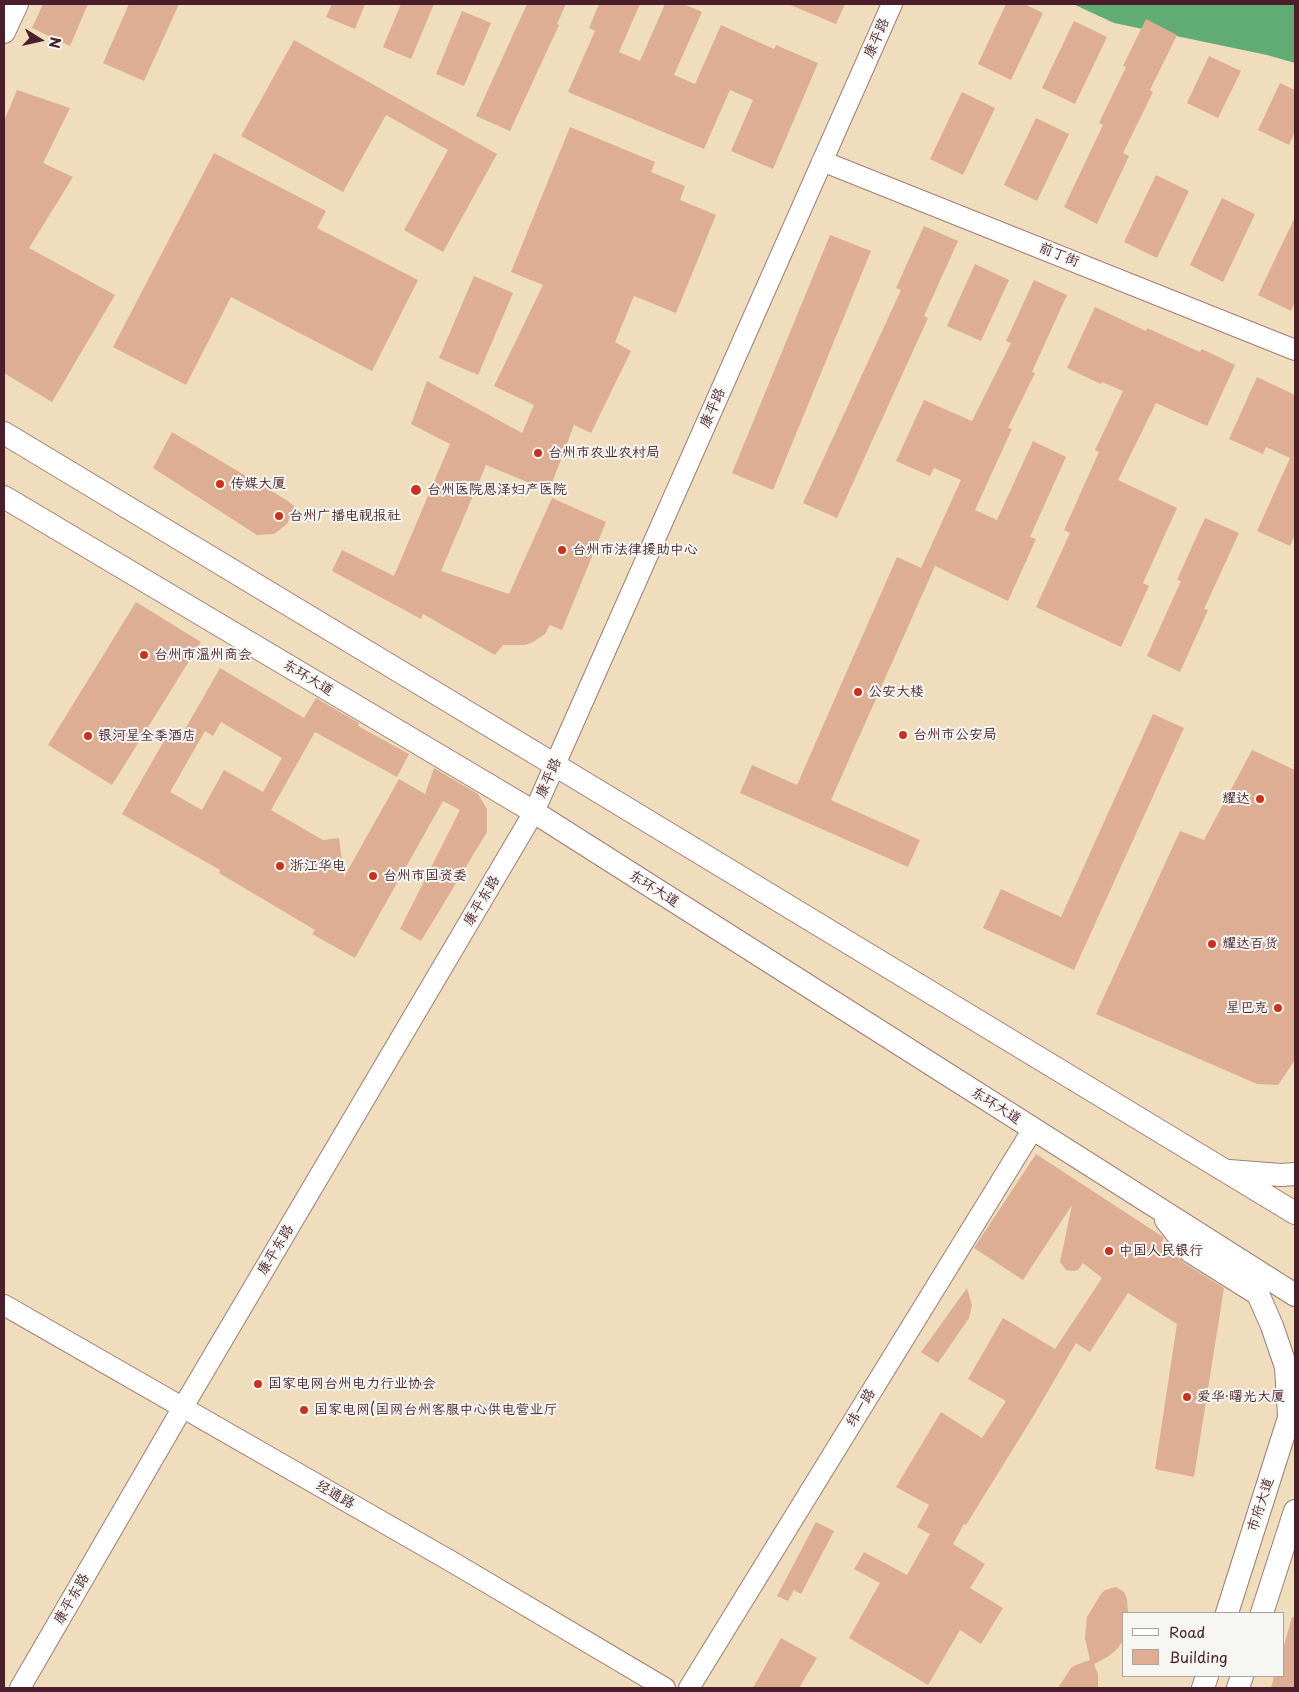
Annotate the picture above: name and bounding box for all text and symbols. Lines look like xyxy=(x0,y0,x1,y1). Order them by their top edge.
north arrow xyxy=(15,15,65,65)
street label: 康平路 xyxy=(861,15,893,61)
text: N xyxy=(44,35,67,50)
street label: 前丁街 xyxy=(1036,239,1082,271)
street label: 康平路 xyxy=(697,385,729,431)
place label: 台州市农业农村局 xyxy=(548,445,660,461)
marker: 台州市农业农村局 xyxy=(532,447,544,459)
place label: 传媒大厦 xyxy=(230,476,286,492)
marker: 传媒大厦 xyxy=(214,478,226,490)
place label: 台州医院恩泽妇产医院 xyxy=(427,482,567,498)
marker: 台州医院恩泽妇产医院 xyxy=(409,483,423,497)
place label: 台州广播电视报社 xyxy=(289,508,401,524)
marker: 台州广播电视报社 xyxy=(273,510,285,522)
place label: 台州市法律援助中心 xyxy=(572,542,698,558)
marker: 台州市法律援助中心 xyxy=(556,544,568,556)
place label: 台州市温州商会 xyxy=(154,647,252,663)
marker: 台州市温州商会 xyxy=(138,649,150,661)
street label: 东环大道 xyxy=(280,656,336,700)
place label: 公安大楼 xyxy=(868,684,924,700)
marker: 公安大楼 xyxy=(852,686,864,698)
place label: 台州市公安局 xyxy=(913,727,997,743)
place label: 银河星全季酒店 xyxy=(98,728,196,744)
marker: 台州市公安局 xyxy=(897,729,909,741)
marker: 银河星全季酒店 xyxy=(82,730,94,742)
street label: 康平路 xyxy=(533,755,565,801)
place label: 耀达 xyxy=(1222,791,1250,807)
marker: 耀达 xyxy=(1254,793,1266,805)
place label: 浙江华电 xyxy=(290,858,346,874)
marker: 浙江华电 xyxy=(274,860,286,872)
street label: 东环大道 xyxy=(626,867,682,911)
place label: 台州市国资委 xyxy=(383,868,467,884)
marker: 台州市国资委 xyxy=(367,870,379,882)
street label: 康平东路 xyxy=(460,873,504,929)
place label: 耀达百货 xyxy=(1222,936,1278,952)
marker: 耀达百货 xyxy=(1206,938,1218,950)
place label: 星巴克 xyxy=(1226,1000,1268,1016)
marker: 星巴克 xyxy=(1272,1002,1284,1014)
street label: 东环大道 xyxy=(968,1084,1024,1128)
street label: 康平东路 xyxy=(254,1222,298,1278)
place label: 中国人民银行 xyxy=(1119,1243,1203,1259)
marker: 中国人民银行 xyxy=(1103,1245,1115,1257)
place label: 国家电网台州电力行业协会 xyxy=(268,1376,436,1392)
marker: 国家电网台州电力行业协会 xyxy=(252,1378,264,1390)
street label: 纬一路 xyxy=(843,1386,879,1430)
place label: 爱华·曙光大厦 xyxy=(1197,1389,1285,1405)
marker: 爱华·曙光大厦 xyxy=(1181,1391,1193,1403)
place label: 国家电网(国网台州客服中心供电营业厅 xyxy=(314,1402,558,1418)
marker: 国家电网(国网台州客服中心供电营业厅 xyxy=(298,1404,310,1416)
street label: 市府大道 xyxy=(1244,1476,1278,1534)
street label: 经通路 xyxy=(313,1477,357,1513)
street label: 康平东路 xyxy=(51,1571,93,1627)
legend xyxy=(1122,1612,1284,1677)
text: Road xyxy=(1169,1620,1205,1643)
text: Building xyxy=(1169,1645,1228,1668)

